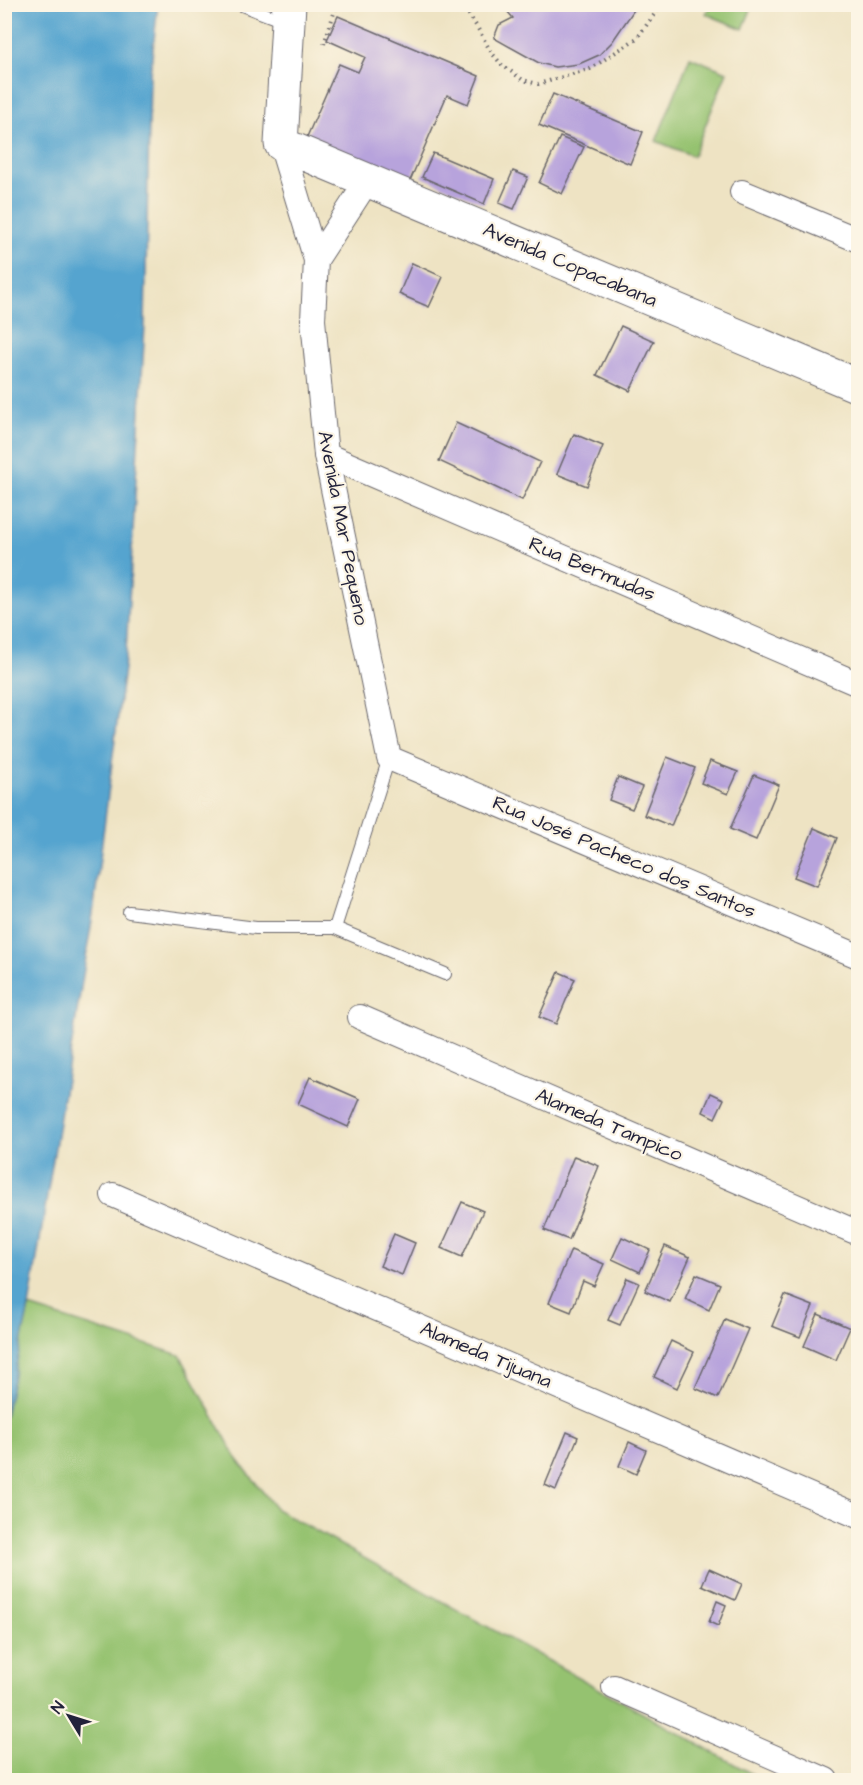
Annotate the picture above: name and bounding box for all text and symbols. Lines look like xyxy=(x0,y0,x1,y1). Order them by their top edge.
street label: Avenida Copacabana xyxy=(479,216,661,314)
street label: Avenida Mar Pequeno xyxy=(310,428,376,628)
street label: Rua Bermudas xyxy=(524,530,660,608)
street label: Rua José Pacheco dos Santos xyxy=(488,789,760,925)
street label: Alameda Tampico xyxy=(531,1081,687,1169)
street label: Alameda Tijuana xyxy=(416,1315,556,1395)
north arrow xyxy=(39,1686,99,1746)
text: N xyxy=(46,1697,70,1718)

